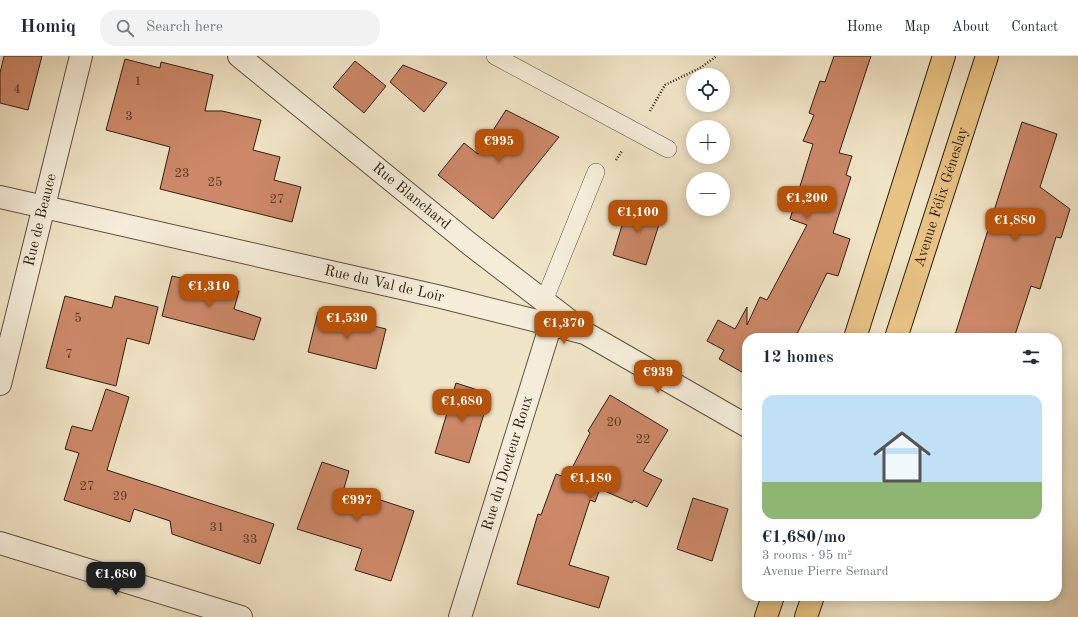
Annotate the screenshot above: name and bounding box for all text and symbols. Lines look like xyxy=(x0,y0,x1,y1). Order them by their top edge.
search box xyxy=(100,10,380,46)
icon: search xyxy=(114,17,136,39)
text: Homiq xyxy=(20,18,76,37)
text: Search here xyxy=(146,20,223,35)
text: Home xyxy=(847,20,882,34)
text: Map xyxy=(904,20,930,34)
text: About xyxy=(952,20,989,34)
text: Contact xyxy=(1011,20,1058,34)
map controls xyxy=(686,68,730,216)
button: locate xyxy=(686,68,730,112)
house number: 1 xyxy=(134,75,142,88)
house number: 4 xyxy=(13,83,21,96)
house number: 3 xyxy=(125,110,133,123)
button: + xyxy=(686,120,730,164)
street label: Avenue Félix Géneslay xyxy=(912,125,971,269)
pin: €995 xyxy=(475,129,523,163)
text: €995 xyxy=(484,135,514,148)
street label: Rue Blanchard xyxy=(369,160,453,232)
house number: 23 xyxy=(174,167,190,180)
street label: Rue de Beauce xyxy=(22,172,59,268)
button: − xyxy=(686,172,730,216)
house number: 25 xyxy=(207,176,223,189)
pin: €1,200 xyxy=(774,186,840,220)
text: €1,200 xyxy=(786,192,828,205)
house number: 27 xyxy=(269,193,285,206)
pin: €1,100 xyxy=(605,200,671,234)
text: €1,100 xyxy=(617,206,659,219)
pin: €1,880 xyxy=(982,208,1048,242)
text: €1,880 xyxy=(994,214,1036,227)
street label: Rue du Val de Loir xyxy=(323,263,446,305)
pin: €1,310 xyxy=(176,274,242,308)
text: €1,310 xyxy=(188,280,230,293)
pin: €1,530 xyxy=(314,306,380,340)
pin: €1,370 xyxy=(531,311,597,345)
house number: 5 xyxy=(74,312,82,325)
text: €1,530 xyxy=(326,312,368,325)
text: €1,370 xyxy=(543,317,585,330)
icon: filters xyxy=(1020,346,1042,368)
house number: 7 xyxy=(65,348,73,361)
text: 12 homes xyxy=(762,349,834,366)
pin: €939 xyxy=(634,360,682,394)
text: €939 xyxy=(643,366,673,379)
pin: €1,680 xyxy=(429,389,495,423)
street label: Rue du Docteur Roux xyxy=(480,394,536,532)
text: €1,680 xyxy=(441,395,483,408)
house number: 20 xyxy=(606,416,622,429)
icon: home xyxy=(866,421,938,493)
house number: 22 xyxy=(635,433,651,446)
pin: €1,180 xyxy=(558,466,624,500)
text: €1,180 xyxy=(570,472,612,485)
house number: 27 xyxy=(79,480,95,493)
pin: €997 xyxy=(333,488,381,522)
house number: 29 xyxy=(112,490,128,503)
text: €997 xyxy=(342,494,372,507)
house number: 31 xyxy=(209,521,225,534)
text: €1,680/mo xyxy=(762,529,846,546)
house number: 33 xyxy=(242,533,258,546)
text: 3 rooms · 95 m² xyxy=(762,549,852,562)
pin: €1,680 xyxy=(83,562,149,596)
text: Avenue Pierre Semard xyxy=(762,565,888,578)
text: €1,680 xyxy=(95,568,137,581)

